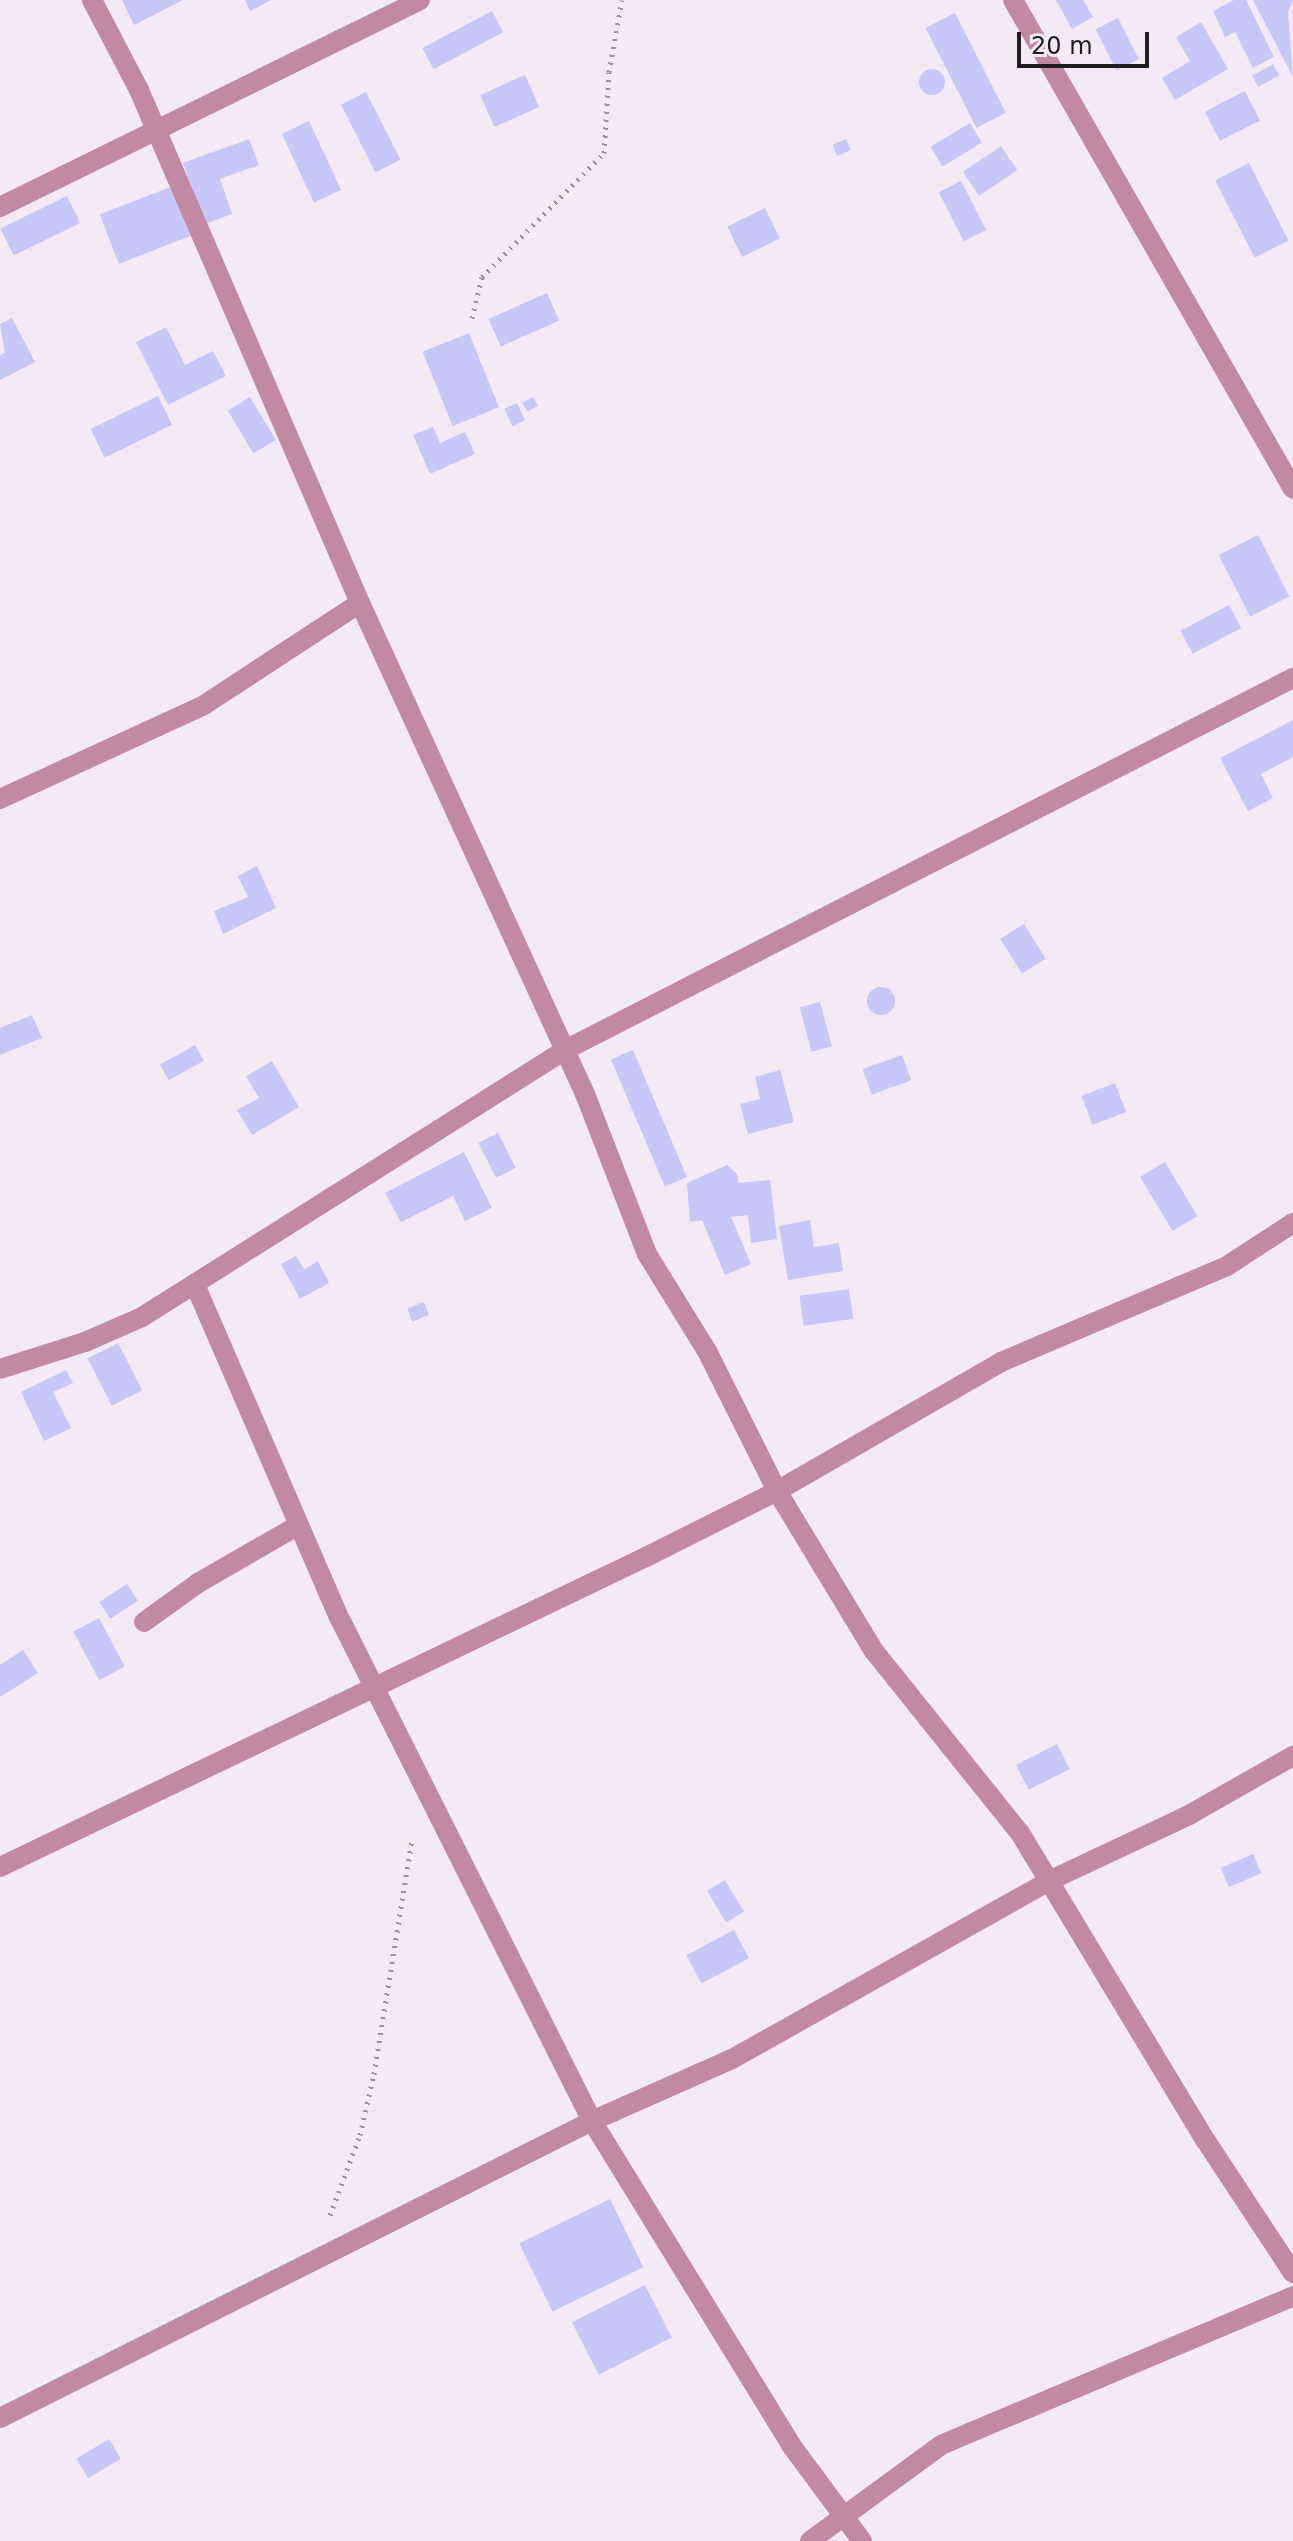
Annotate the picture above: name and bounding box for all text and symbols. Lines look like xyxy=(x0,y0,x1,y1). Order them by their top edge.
scale bar xyxy=(1021,16,1153,66)
text: 20 m xyxy=(1031,32,1093,60)

